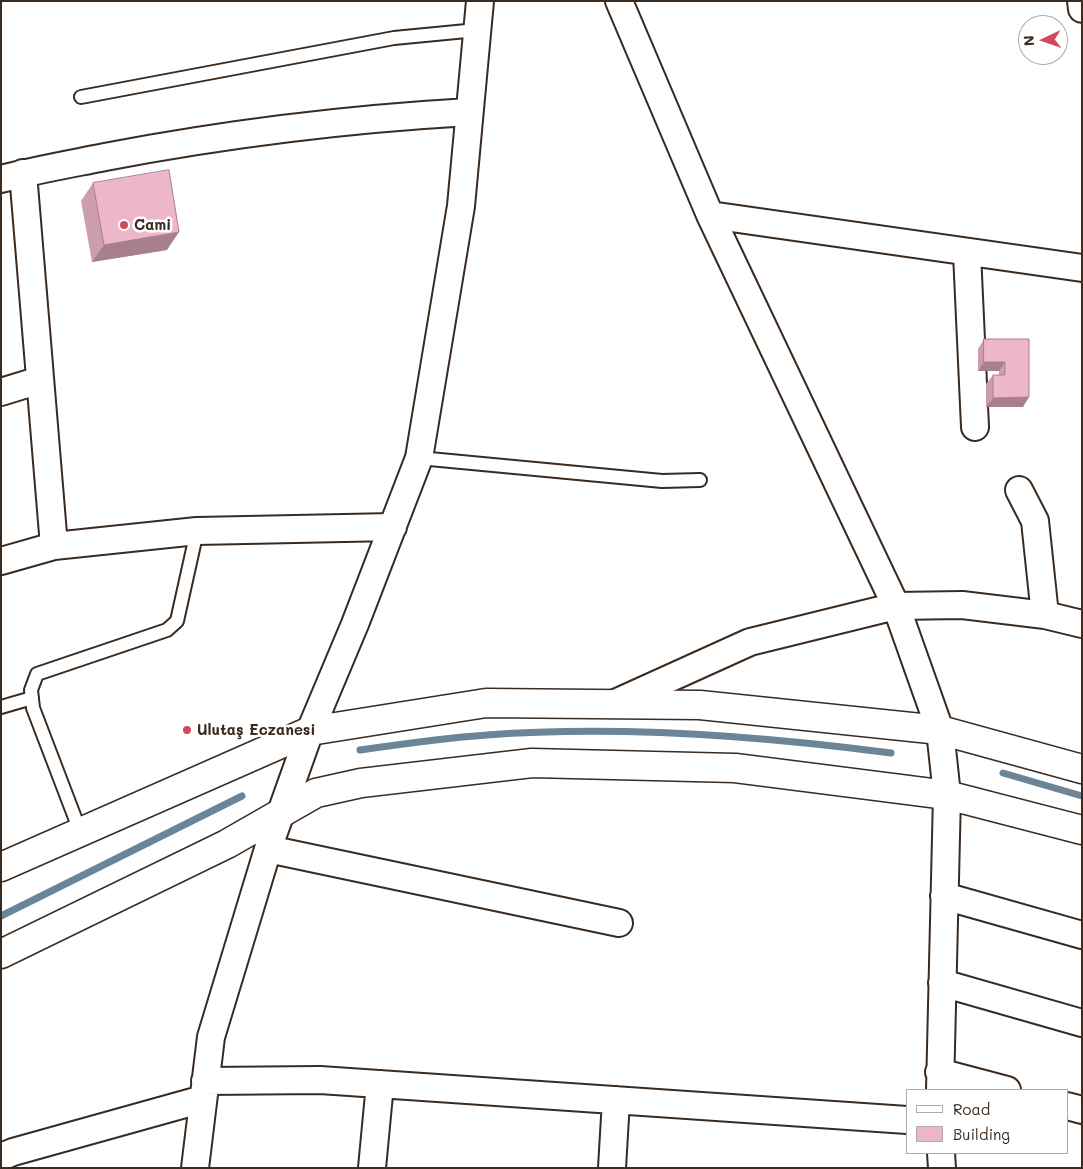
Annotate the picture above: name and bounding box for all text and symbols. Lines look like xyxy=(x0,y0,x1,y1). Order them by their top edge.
north arrow xyxy=(1018,15,1068,65)
text: N xyxy=(1019,35,1038,47)
place label: Cami xyxy=(134,216,171,234)
marker: Cami xyxy=(118,219,130,231)
place label: Ulutaş Eczanesi xyxy=(197,721,315,739)
marker: Ulutaş Eczanesi xyxy=(181,724,193,736)
legend xyxy=(906,1089,1068,1154)
text: Road xyxy=(953,1099,990,1119)
text: Building xyxy=(953,1124,1010,1144)

